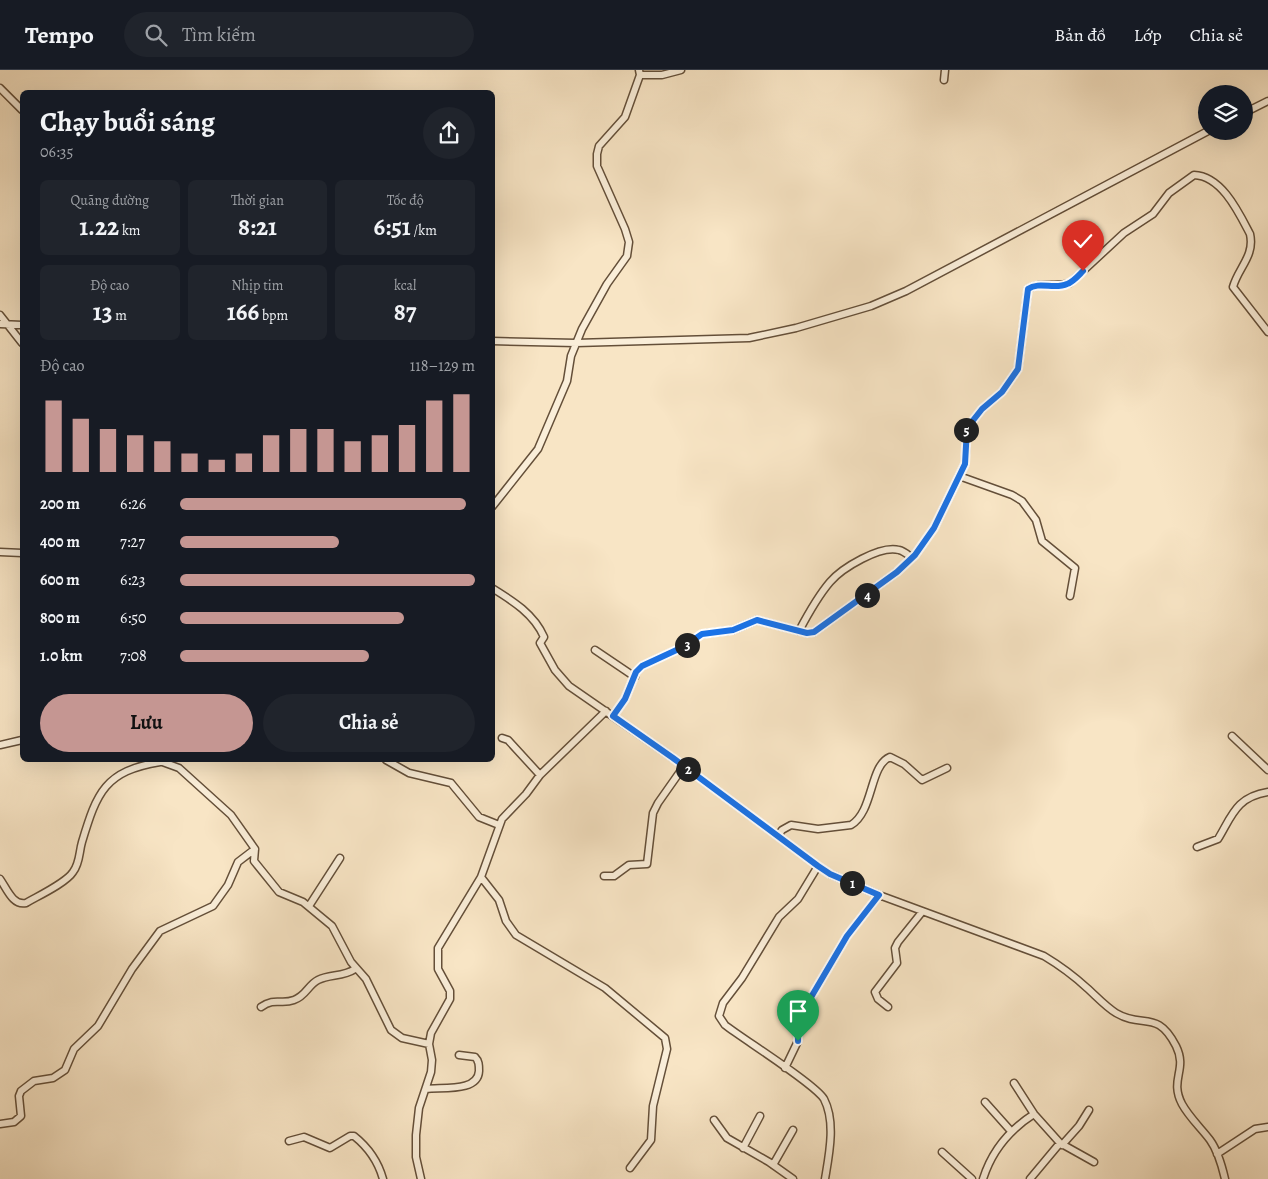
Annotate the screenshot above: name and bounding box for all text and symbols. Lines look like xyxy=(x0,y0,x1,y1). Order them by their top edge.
search box xyxy=(124,12,474,57)
text: Tempo xyxy=(25,19,94,51)
icon: search xyxy=(142,21,170,49)
text: Tìm kiếm xyxy=(182,22,256,48)
text: Bản đồ xyxy=(1055,23,1106,47)
text: Lớp xyxy=(1134,23,1162,47)
text: Chia sẻ xyxy=(1190,23,1243,47)
map controls xyxy=(1198,85,1253,140)
button: layers xyxy=(1198,85,1253,140)
text: Chạy buổi sáng xyxy=(40,103,215,141)
button: share xyxy=(423,107,475,159)
text: 06:35 xyxy=(40,141,73,163)
text: Quãng đường xyxy=(71,191,149,210)
text: Thời gian xyxy=(231,191,284,210)
text: Tốc độ xyxy=(387,191,424,210)
text: 1.22 xyxy=(79,210,119,244)
text: 8:21 xyxy=(238,210,277,244)
text: 6:51 xyxy=(374,210,411,244)
pin xyxy=(1062,220,1104,271)
text: km xyxy=(119,221,141,240)
text: /km xyxy=(411,221,437,240)
icon: check xyxy=(1069,227,1097,255)
text: Độ cao xyxy=(90,276,129,295)
text: Nhịp tim xyxy=(232,276,283,295)
text: kcal xyxy=(394,276,416,295)
text: 13 xyxy=(93,295,112,329)
text: 166 xyxy=(227,295,259,329)
text: 87 xyxy=(394,295,417,329)
text: m xyxy=(112,306,127,325)
text: bpm xyxy=(259,306,288,325)
text: Độ cao xyxy=(40,355,85,377)
text: 118–129 m xyxy=(410,355,475,377)
pin: 5 xyxy=(954,418,978,442)
text: 5 xyxy=(964,421,969,440)
text: 200 m xyxy=(40,493,80,515)
text: 6:26 xyxy=(120,493,146,515)
text: 400 m xyxy=(40,531,80,553)
text: 7:27 xyxy=(120,531,145,553)
text: 600 m xyxy=(40,569,80,591)
text: 6:23 xyxy=(120,569,145,591)
pin: 4 xyxy=(854,582,880,608)
text: 4 xyxy=(864,586,871,605)
text: 800 m xyxy=(40,607,80,629)
text: 6:50 xyxy=(120,607,147,629)
pin: 3 xyxy=(674,632,700,658)
text: 3 xyxy=(684,636,691,655)
text: 1.0 km xyxy=(40,645,83,667)
text: 7:08 xyxy=(120,645,147,667)
button: Lưu xyxy=(40,694,253,752)
button: Chia sẻ xyxy=(263,694,475,752)
pin: 2 xyxy=(676,756,700,782)
text: 2 xyxy=(685,760,692,779)
pin: 1 xyxy=(840,870,864,896)
text: 1 xyxy=(850,874,855,893)
pin xyxy=(777,990,819,1041)
icon: arrive xyxy=(784,997,812,1025)

